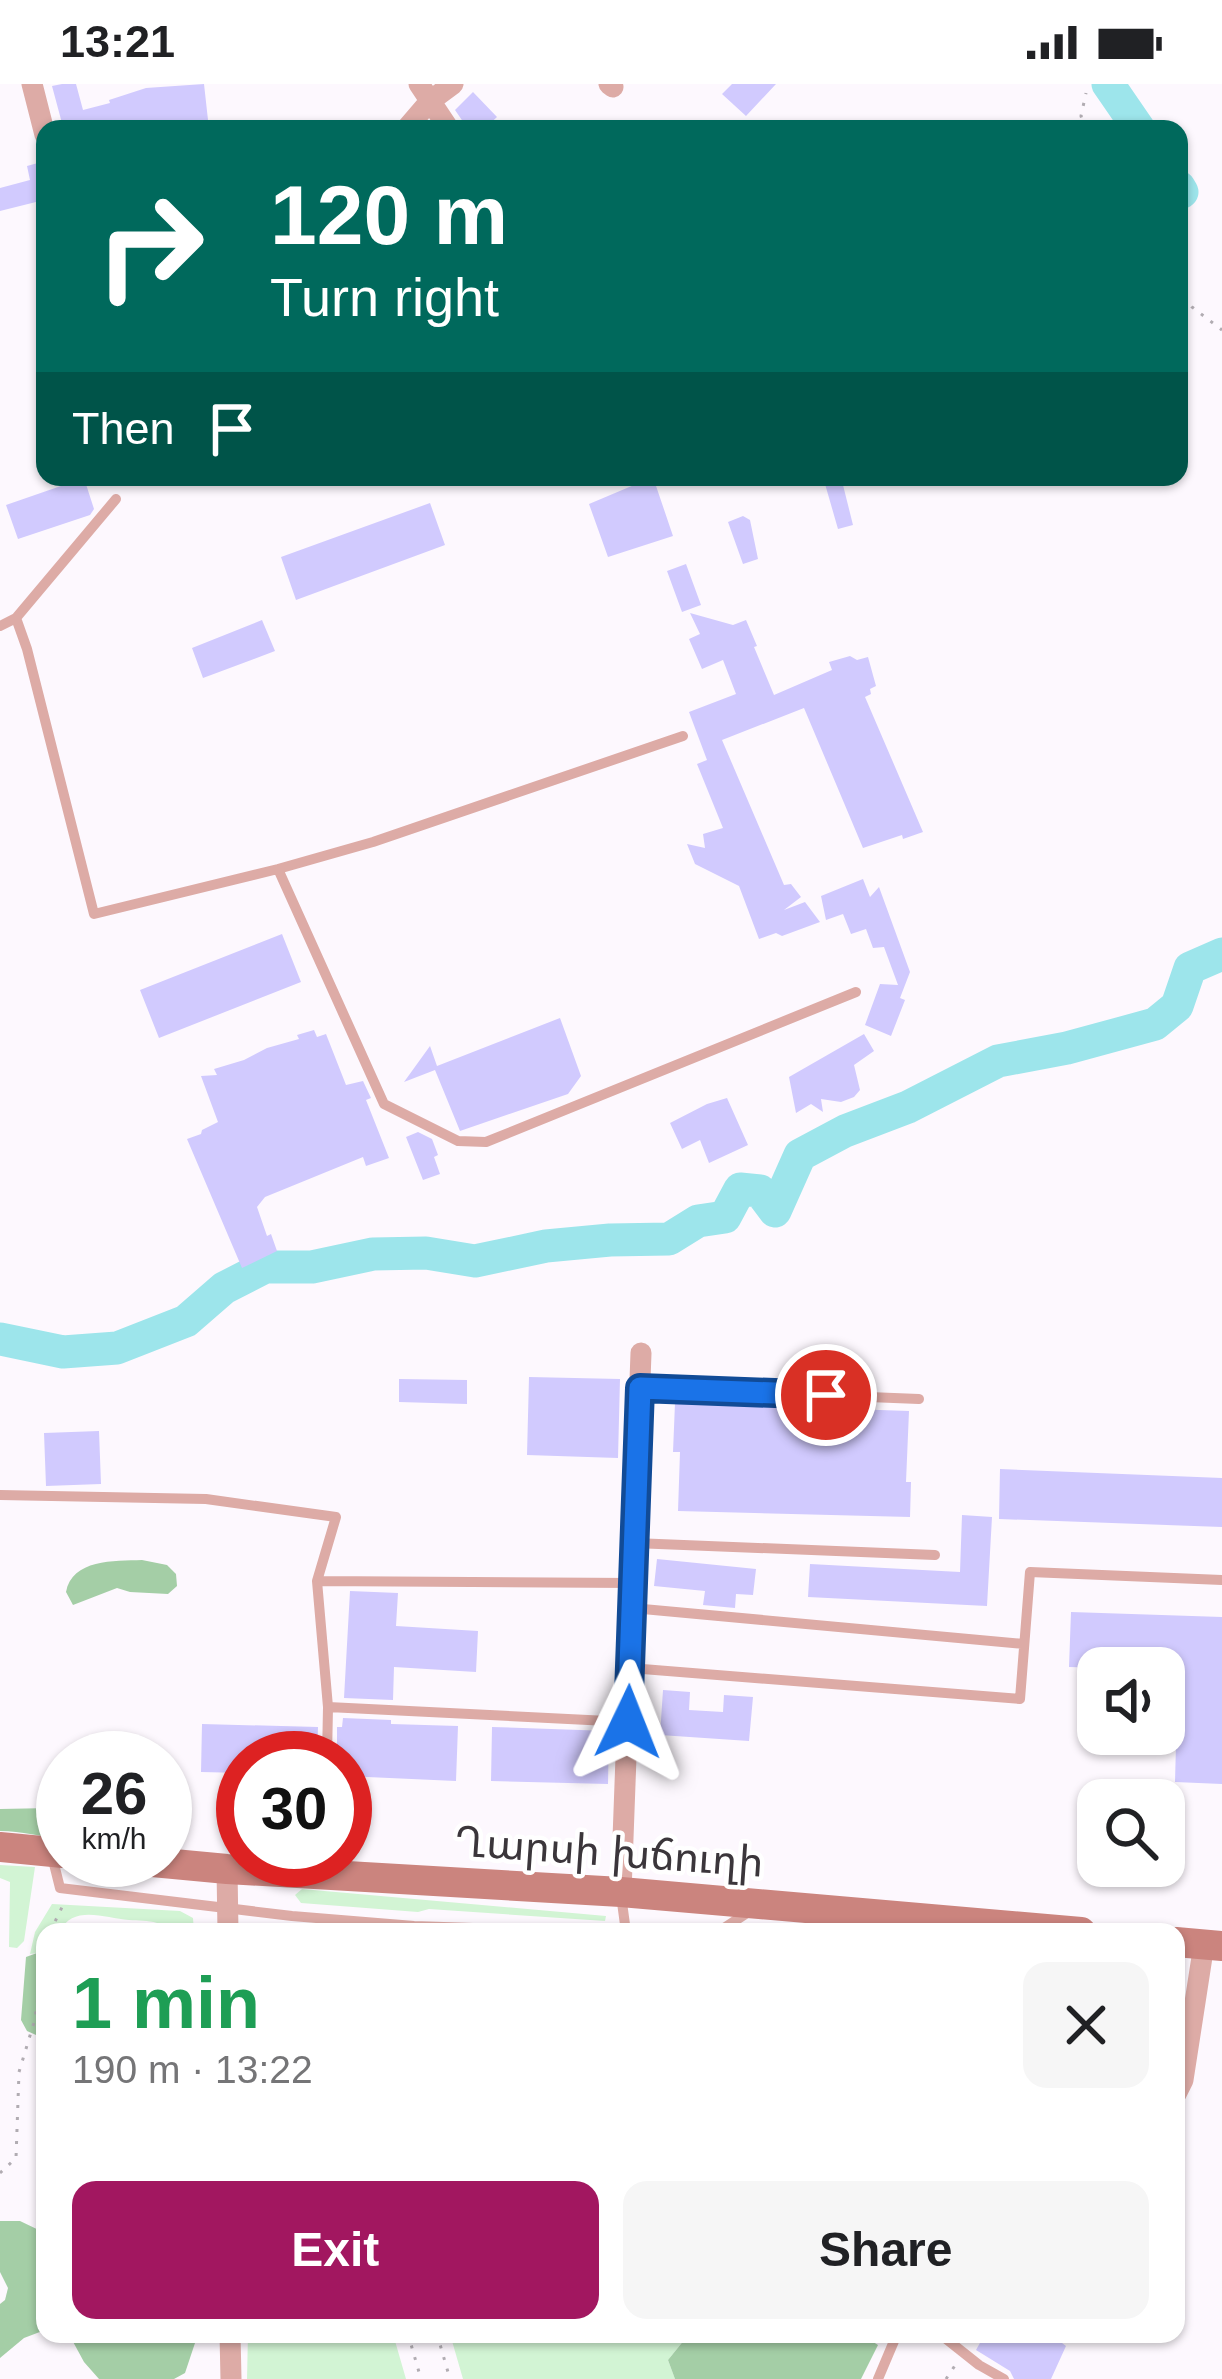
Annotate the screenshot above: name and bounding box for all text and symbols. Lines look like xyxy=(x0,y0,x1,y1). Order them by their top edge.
text: 13:21 xyxy=(60,16,175,67)
icon: right xyxy=(72,168,228,324)
text: 120 m xyxy=(270,168,508,262)
text: Turn right xyxy=(270,267,499,327)
icon: arrive xyxy=(199,396,265,462)
text: Then xyxy=(72,403,175,454)
pin xyxy=(775,1344,877,1446)
icon: arrive xyxy=(793,1362,859,1428)
map controls xyxy=(1077,1647,1185,1887)
button: sound xyxy=(1077,1647,1185,1755)
position arrow xyxy=(565,1659,691,1785)
speed limit sign: 30 xyxy=(216,1731,372,1887)
text: 26 xyxy=(81,1760,147,1827)
button: search xyxy=(1077,1779,1185,1887)
street label: Ղարսի խճուղի xyxy=(453,1817,765,1887)
text: km/h xyxy=(81,1822,147,1855)
button: close xyxy=(1023,1962,1149,2088)
text: 1 min xyxy=(72,1963,260,2043)
text: 190 m · 13:22 xyxy=(72,2048,313,2091)
button: Exit xyxy=(72,2181,599,2319)
button: Share xyxy=(623,2181,1149,2319)

